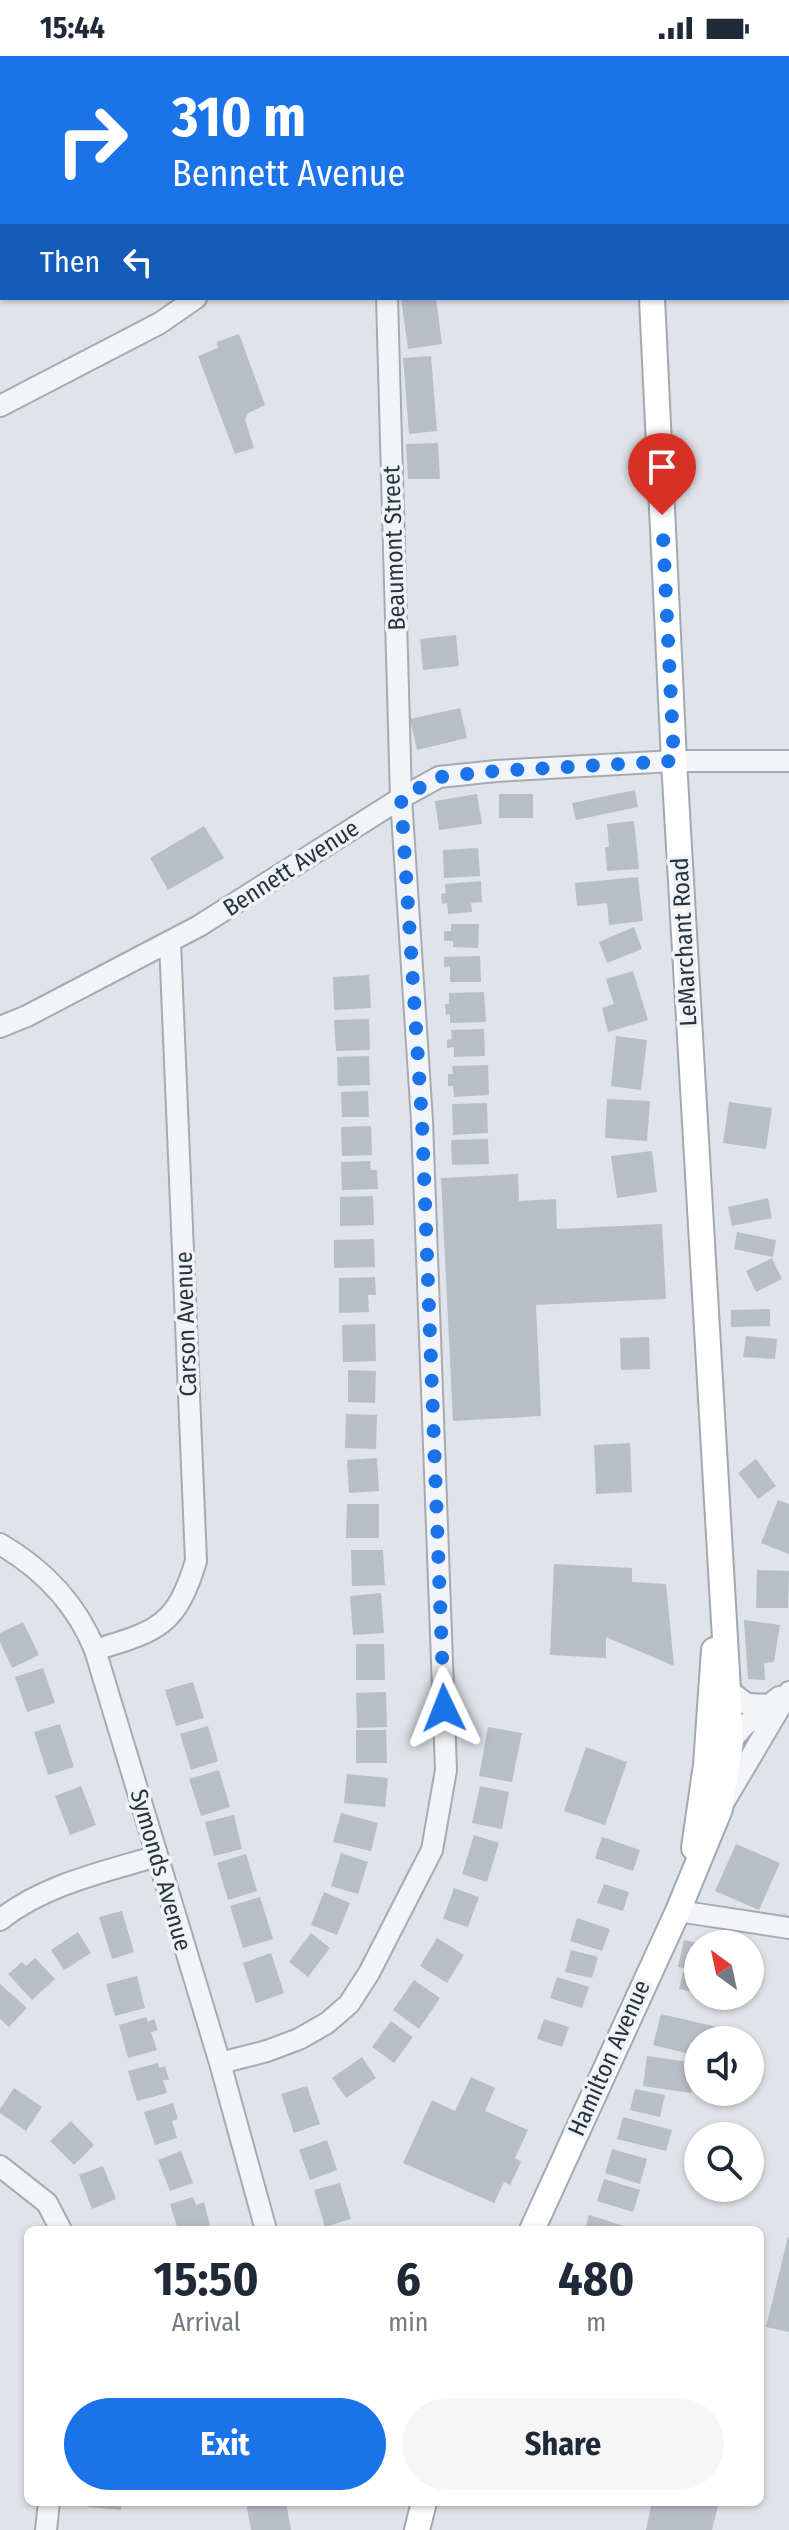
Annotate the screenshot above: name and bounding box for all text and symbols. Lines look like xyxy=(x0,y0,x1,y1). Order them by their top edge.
text: 15:44 xyxy=(40,10,105,46)
text: 310 m xyxy=(172,84,306,151)
icon: right xyxy=(40,88,144,192)
text: Bennett Avenue xyxy=(172,152,405,196)
icon: left xyxy=(116,240,160,284)
text: Then xyxy=(40,244,100,280)
pin xyxy=(628,433,696,515)
icon: arrive xyxy=(640,445,684,489)
street label: Beaumont Street xyxy=(377,465,411,631)
street label: Bennett Avenue xyxy=(218,814,364,922)
street label: LeMarchant Road xyxy=(666,857,702,1027)
street label: Carson Avenue xyxy=(169,1251,203,1397)
position arrow xyxy=(402,1666,486,1750)
street label: Symonds Avenue xyxy=(125,1786,197,1954)
north arrow xyxy=(684,1930,764,2010)
map controls xyxy=(684,1930,764,2202)
street label: Hamilton Avenue xyxy=(562,1976,656,2140)
button: sound xyxy=(684,2026,764,2106)
button: search xyxy=(684,2122,764,2202)
text: 15:50 xyxy=(154,2250,259,2308)
text: 6 xyxy=(396,2250,421,2308)
text: 480 xyxy=(558,2250,634,2308)
text: Arrival xyxy=(172,2307,241,2338)
text: min xyxy=(388,2307,429,2338)
text: m xyxy=(586,2307,606,2338)
button: Exit xyxy=(64,2398,386,2490)
button: Share xyxy=(402,2398,724,2490)

